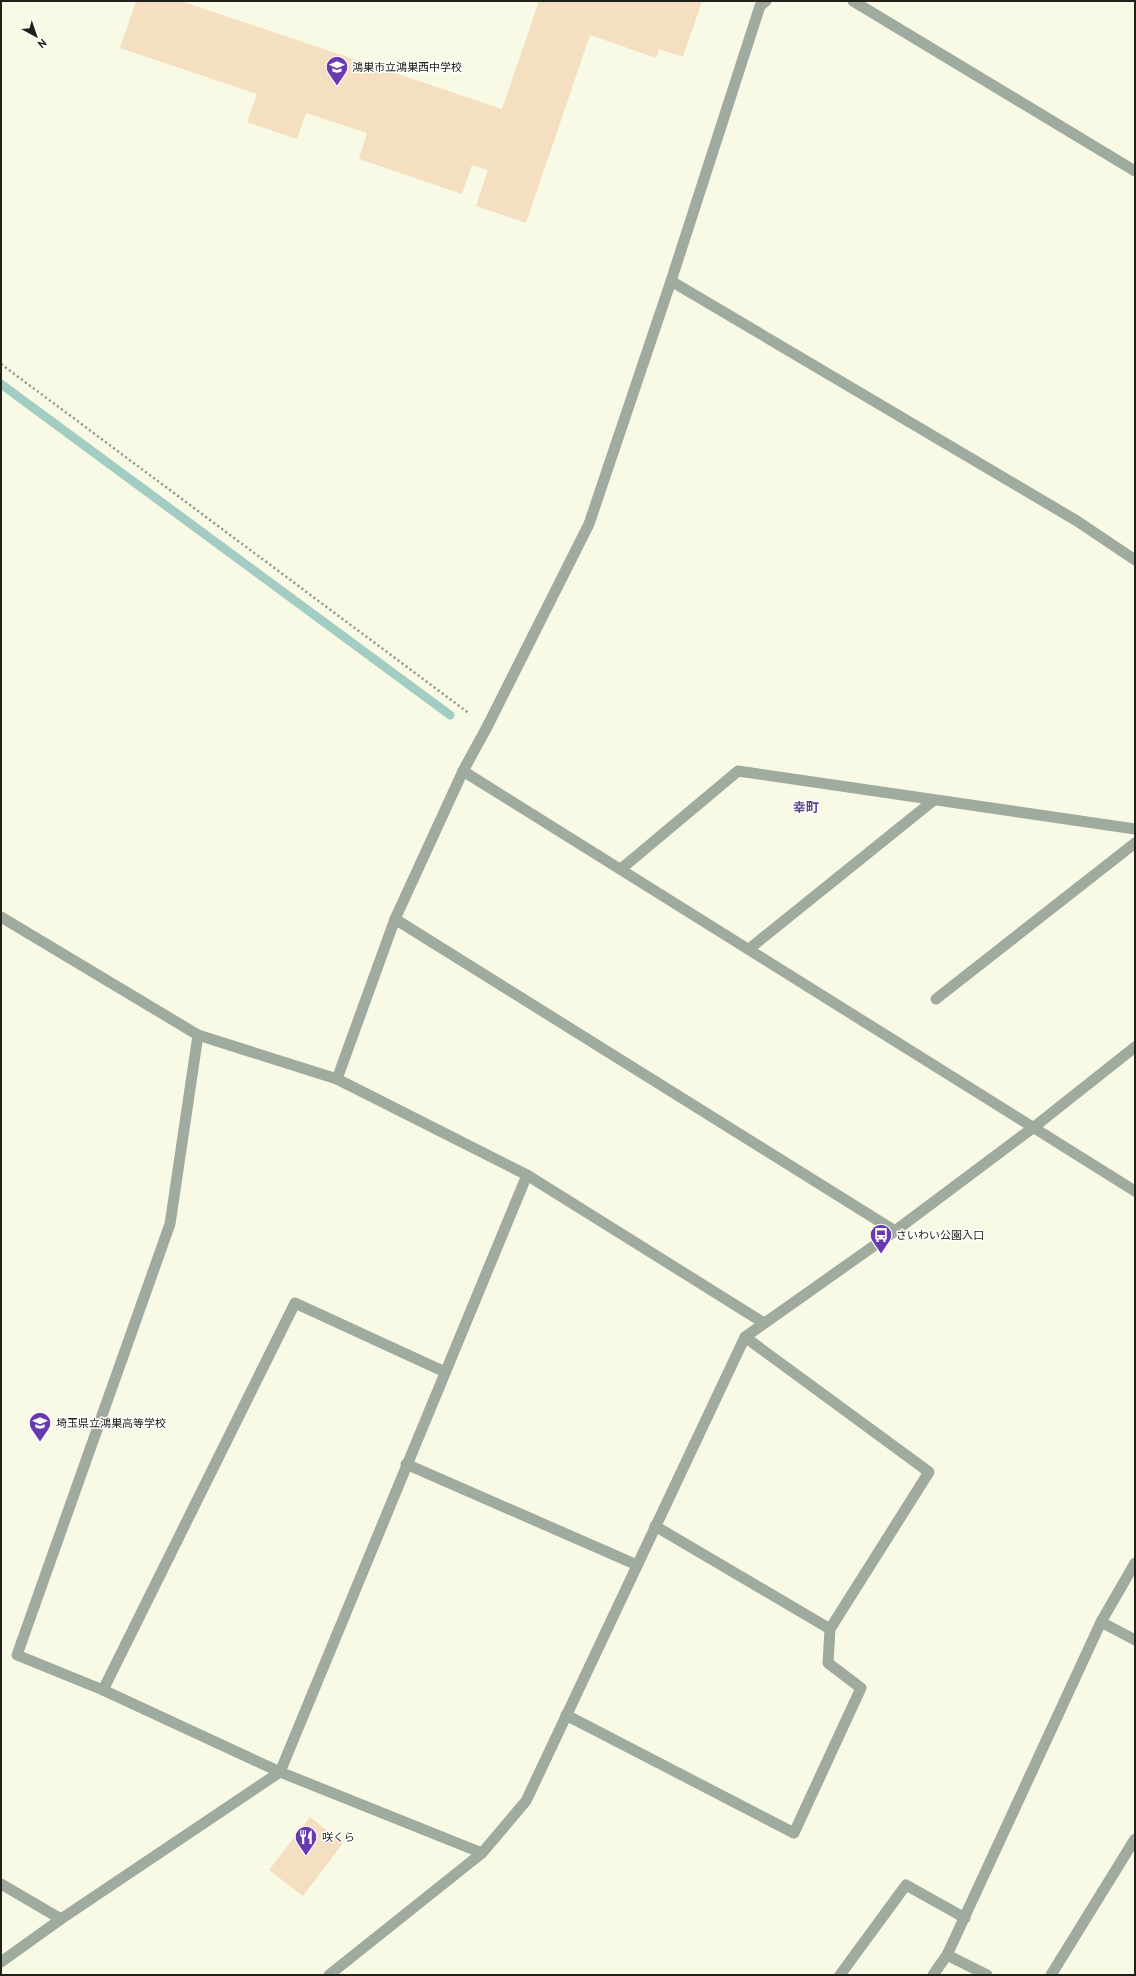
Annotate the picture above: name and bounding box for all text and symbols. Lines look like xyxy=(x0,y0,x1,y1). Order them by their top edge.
north arrow xyxy=(16,16,56,56)
text: N xyxy=(35,36,50,51)
school or university icon: 鴻巣市立鴻巣西中学校 xyxy=(324,54,350,87)
place label: 鴻巣市立鴻巣西中学校 xyxy=(352,60,462,74)
district label: 幸町 xyxy=(793,799,819,816)
bus stop icon: さいわい公園入口 xyxy=(868,1222,894,1255)
place label: さいわい公園入口 xyxy=(896,1228,984,1242)
school or university icon: 埼玉県立鴻巣高等学校 xyxy=(27,1410,53,1443)
place label: 埼玉県立鴻巣高等学校 xyxy=(56,1416,166,1430)
restaurant icon: 咲くら xyxy=(293,1824,319,1857)
place label: 咲くら xyxy=(322,1830,355,1844)

